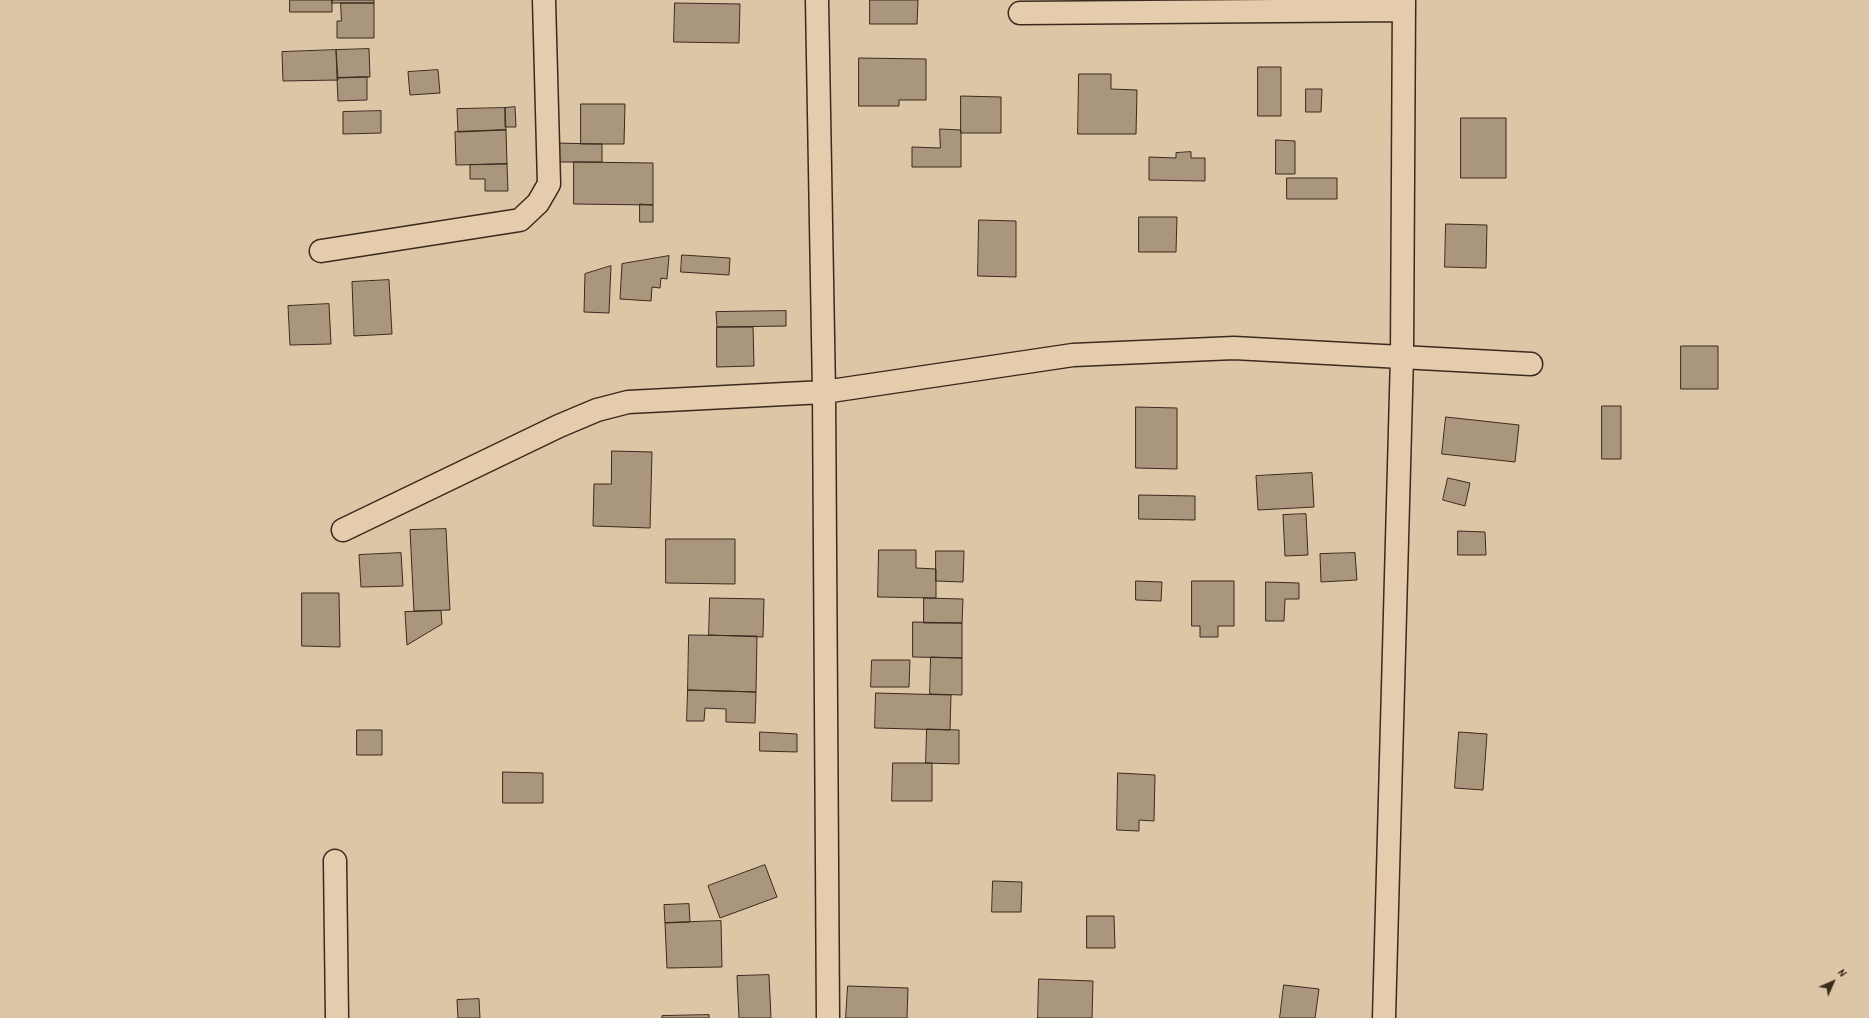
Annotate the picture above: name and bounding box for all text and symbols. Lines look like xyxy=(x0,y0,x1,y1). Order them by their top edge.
north arrow xyxy=(1813,962,1853,1002)
text: N xyxy=(1833,965,1850,982)

